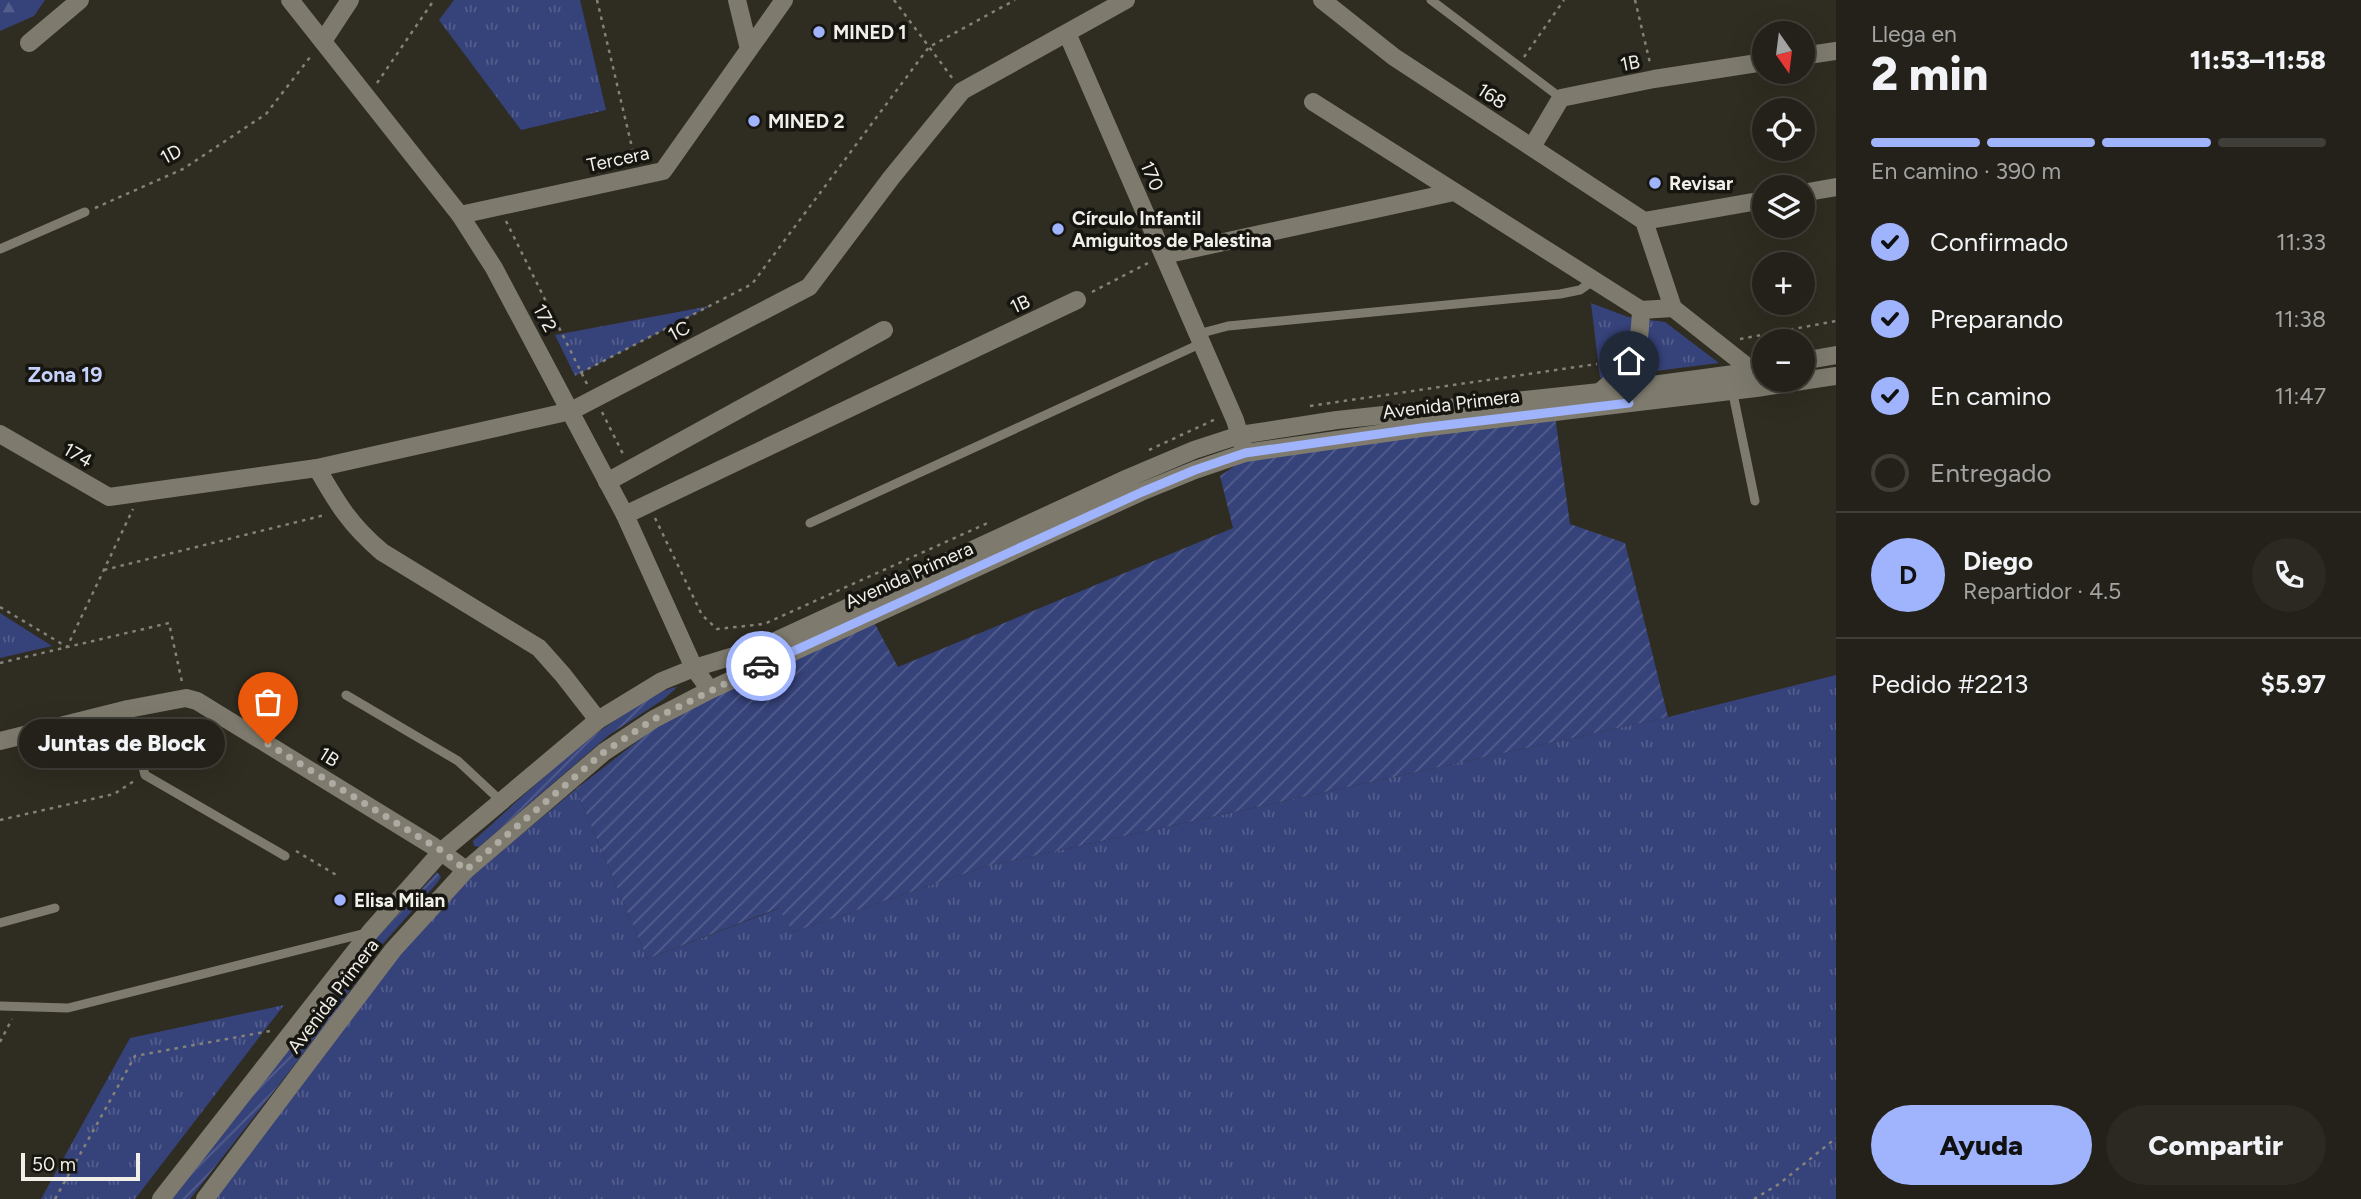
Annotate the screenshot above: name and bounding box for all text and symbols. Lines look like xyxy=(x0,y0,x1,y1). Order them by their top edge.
text: Llega en xyxy=(1871,20,1957,48)
place label: MINED 1 xyxy=(833,21,907,44)
north arrow xyxy=(1752,21,1815,84)
map controls xyxy=(1752,21,1815,392)
marker: MINED 1 xyxy=(811,24,827,40)
text: 11:53–11:58 xyxy=(2190,44,2326,76)
text: 2 min xyxy=(1871,46,1988,102)
street label: 1B xyxy=(1618,50,1642,76)
street label: 168 xyxy=(1473,78,1511,114)
button: locate xyxy=(1752,98,1815,161)
place label: MINED 2 xyxy=(768,110,844,133)
marker: MINED 2 xyxy=(746,113,762,129)
street label: 1D xyxy=(156,139,186,169)
street label: Tercera xyxy=(585,141,651,177)
text: En camino · 390 m xyxy=(1871,157,2061,185)
street label: 170 xyxy=(1136,158,1168,194)
place label: Revisar xyxy=(1669,172,1733,195)
marker: Revisar xyxy=(1647,175,1663,191)
button: layers xyxy=(1752,175,1815,238)
place label: Círculo Infantil Amiguitos de Palestina xyxy=(1072,207,1272,252)
marker: Círculo Infantil Amiguitos de Palestina xyxy=(1050,221,1066,237)
icon: check xyxy=(1871,223,1909,261)
text: Confirmado xyxy=(1930,226,2068,258)
text: 11:33 xyxy=(2276,228,2326,256)
button: + xyxy=(1752,252,1815,315)
street label: 1B xyxy=(1006,289,1034,319)
street label: 172 xyxy=(528,300,562,336)
icon: check xyxy=(1871,300,1909,338)
text: Preparando xyxy=(1930,303,2063,335)
text: 11:38 xyxy=(2275,305,2326,333)
street label: 1C xyxy=(664,316,694,346)
button: − xyxy=(1752,329,1815,392)
pin xyxy=(1599,331,1659,403)
icon: home xyxy=(1610,342,1648,380)
district label: Zona 19 xyxy=(28,362,102,387)
icon: check xyxy=(1871,377,1909,415)
text: En camino xyxy=(1930,380,2051,412)
text: 11:47 xyxy=(2275,382,2326,410)
street label: Avenida Primera xyxy=(1381,384,1521,424)
street label: 174 xyxy=(59,438,97,473)
text: Entregado xyxy=(1930,457,2052,489)
street label: Avenida Primera xyxy=(841,537,977,613)
button: phone xyxy=(2252,538,2326,612)
text: Diego xyxy=(1963,545,2033,577)
text: D xyxy=(1899,559,1917,591)
text: Repartidor · 4.5 xyxy=(1963,577,2121,605)
courier xyxy=(726,631,796,701)
icon: car xyxy=(742,647,780,685)
text: Pedido #2213 xyxy=(1871,668,2028,700)
text: $5.97 xyxy=(2261,668,2326,700)
pin xyxy=(238,672,298,744)
icon: bag xyxy=(249,683,287,721)
callout: Juntas de Block xyxy=(19,720,226,768)
text: Juntas de Block xyxy=(38,729,206,757)
street label: 1B xyxy=(315,742,343,772)
place label: Elisa Milan xyxy=(354,889,445,912)
marker: Elisa Milan xyxy=(332,892,348,908)
street label: Avenida Primera xyxy=(282,934,384,1058)
button: Ayuda xyxy=(1871,1105,2092,1185)
button: Compartir xyxy=(2106,1105,2326,1185)
scale bar xyxy=(21,1150,140,1182)
text: 50 m xyxy=(32,1153,76,1176)

